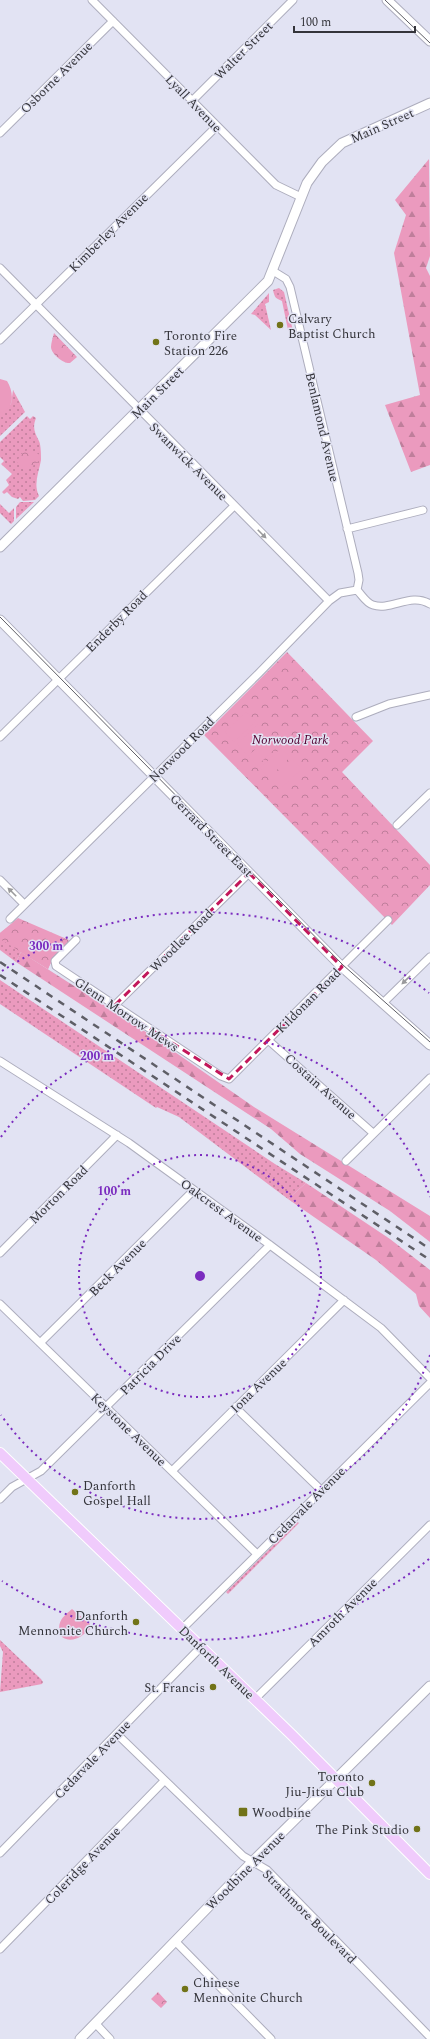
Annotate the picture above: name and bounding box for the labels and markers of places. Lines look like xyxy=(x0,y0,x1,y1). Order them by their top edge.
place label: Calvary Baptist Church xyxy=(288,309,376,344)
marker: Calvary Baptist Church xyxy=(275,320,285,330)
place label: Toronto Fire Station 226 xyxy=(164,326,237,361)
marker: Toronto Fire Station 226 xyxy=(151,337,161,347)
centre of rings xyxy=(193,1269,207,1283)
place label: Danforth Gospel Hall xyxy=(83,1476,151,1511)
marker: Danforth Gospel Hall xyxy=(70,1487,80,1497)
place label: Danforth Mennonite Church xyxy=(18,1606,128,1641)
marker: Danforth Mennonite Church xyxy=(131,1617,141,1627)
place label: St. Francis xyxy=(144,1678,205,1698)
marker: St. Francis xyxy=(208,1682,218,1692)
place label: Toronto Jiu-Jitsu Club xyxy=(285,1767,364,1802)
marker: Toronto Jiu-Jitsu Club xyxy=(367,1778,377,1788)
place label: Woodbine xyxy=(252,1803,311,1823)
marker: Woodbine xyxy=(237,1806,249,1818)
place label: The Pink Studio xyxy=(315,1820,409,1840)
marker: The Pink Studio xyxy=(412,1824,422,1834)
place label: Chinese Mennonite Church xyxy=(193,1973,303,2008)
marker: Chinese Mennonite Church xyxy=(180,1984,190,1994)

